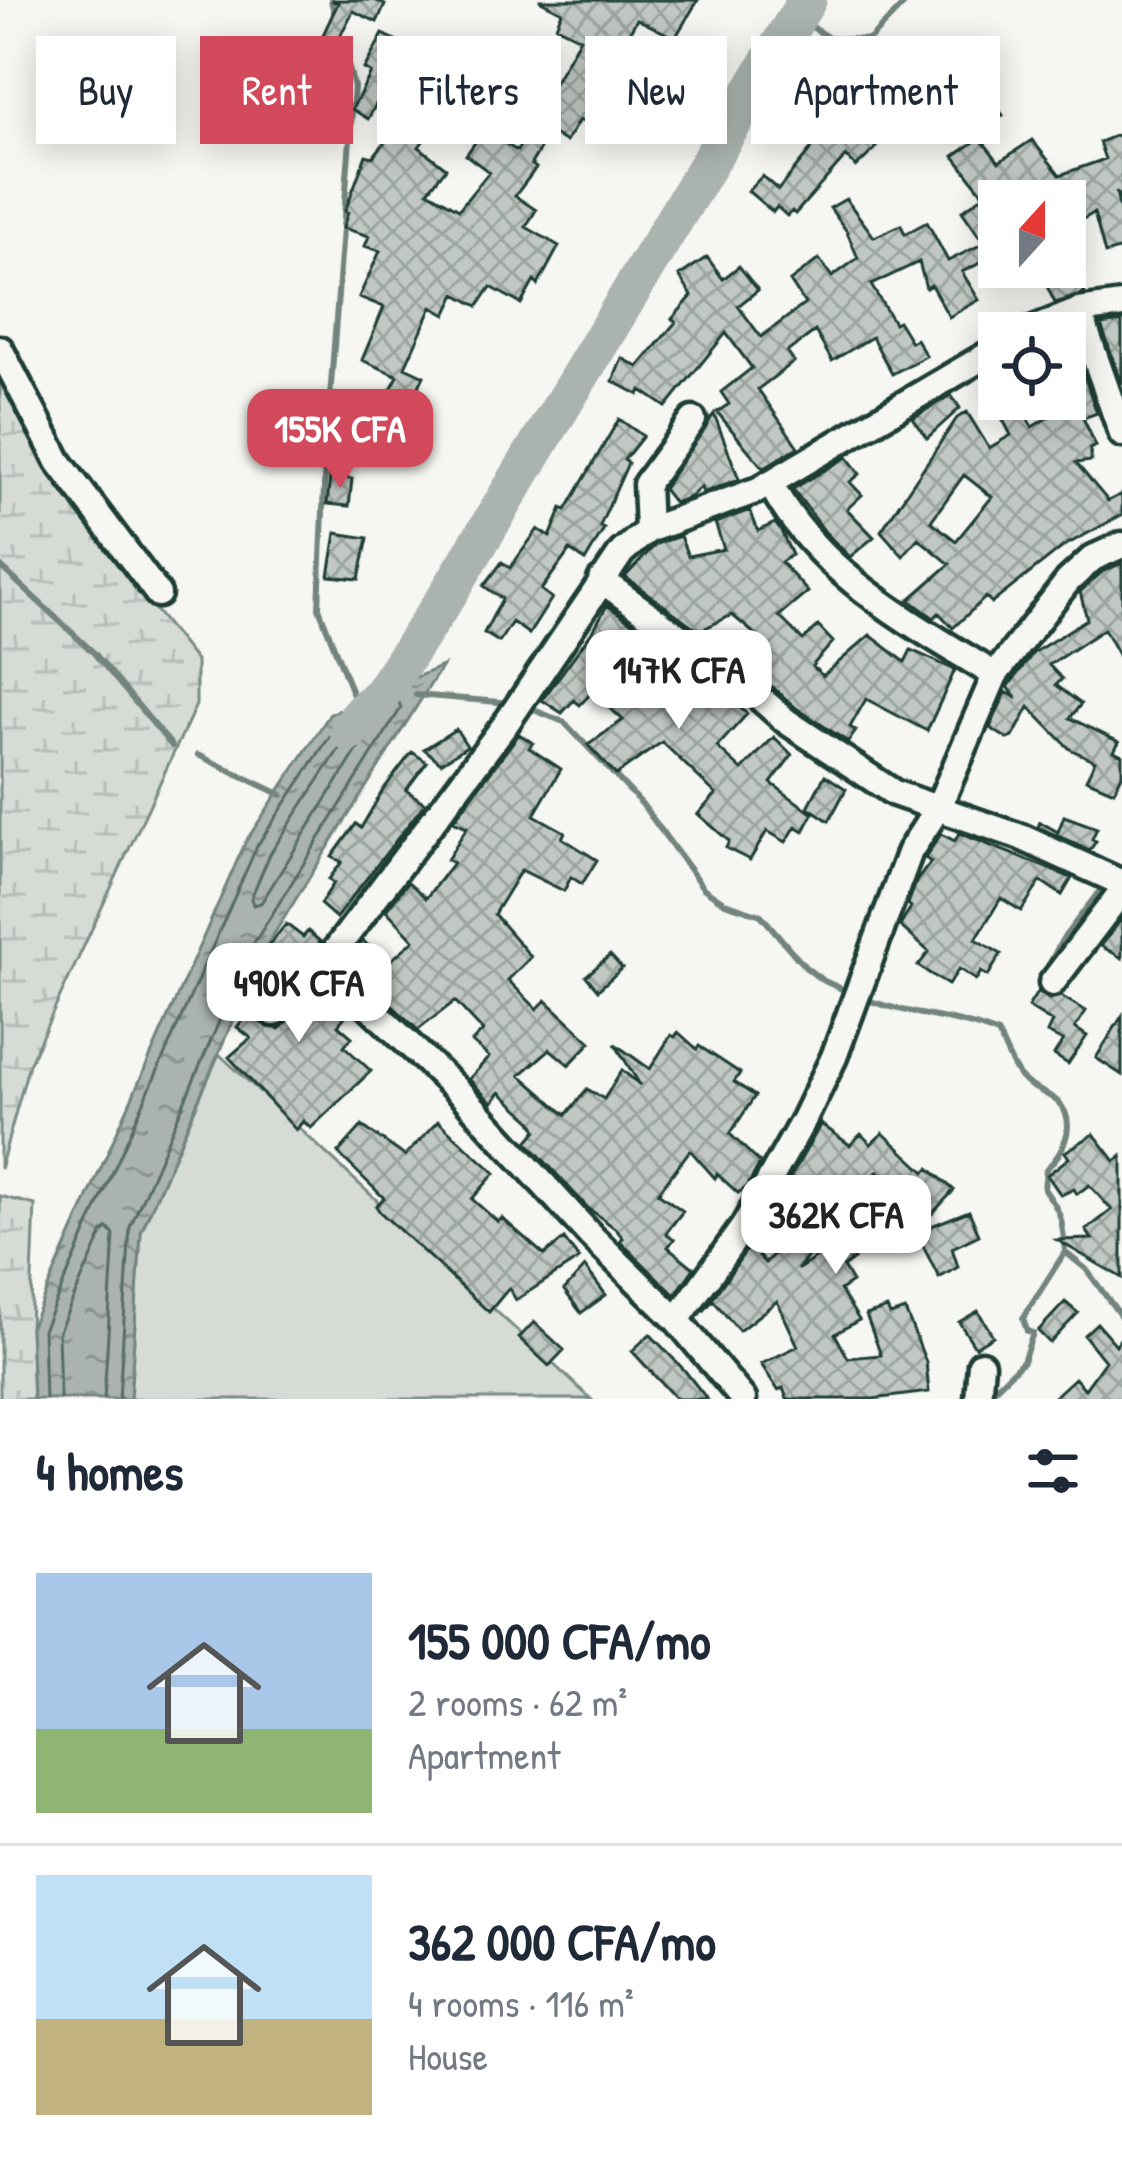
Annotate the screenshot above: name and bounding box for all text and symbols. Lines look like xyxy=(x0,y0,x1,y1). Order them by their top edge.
chip: Buy xyxy=(36,36,176,144)
chip: Rent xyxy=(200,36,353,144)
chip: Filters xyxy=(377,36,561,144)
chip: New xyxy=(585,36,727,144)
chip: Apartment xyxy=(751,36,1000,144)
north arrow xyxy=(978,180,1086,288)
map controls xyxy=(978,180,1086,420)
button: locate xyxy=(978,312,1086,420)
pin: 155K CFA xyxy=(216,389,464,491)
text: 155K CFA xyxy=(274,401,406,454)
pin: 147K CFA xyxy=(555,630,803,732)
text: 147K CFA xyxy=(613,642,745,695)
pin: 490K CFA xyxy=(175,943,423,1045)
text: 490K CFA xyxy=(234,955,364,1008)
pin: 362K CFA xyxy=(712,1175,960,1277)
text: 362K CFA xyxy=(768,1187,904,1240)
text: 4 homes xyxy=(36,1437,183,1506)
icon: filters xyxy=(1020,1438,1086,1504)
text: 155 000 CFA/mo xyxy=(408,1606,710,1675)
icon: home xyxy=(132,1621,276,1765)
text: 2 rooms · 62 m² xyxy=(408,1675,627,1728)
text: Apartment xyxy=(408,1728,561,1781)
text: 362 000 CFA/mo xyxy=(408,1907,716,1976)
icon: home xyxy=(132,1923,276,2067)
text: 4 rooms · 116 m² xyxy=(408,1976,634,2029)
text: House xyxy=(408,2029,488,2082)

